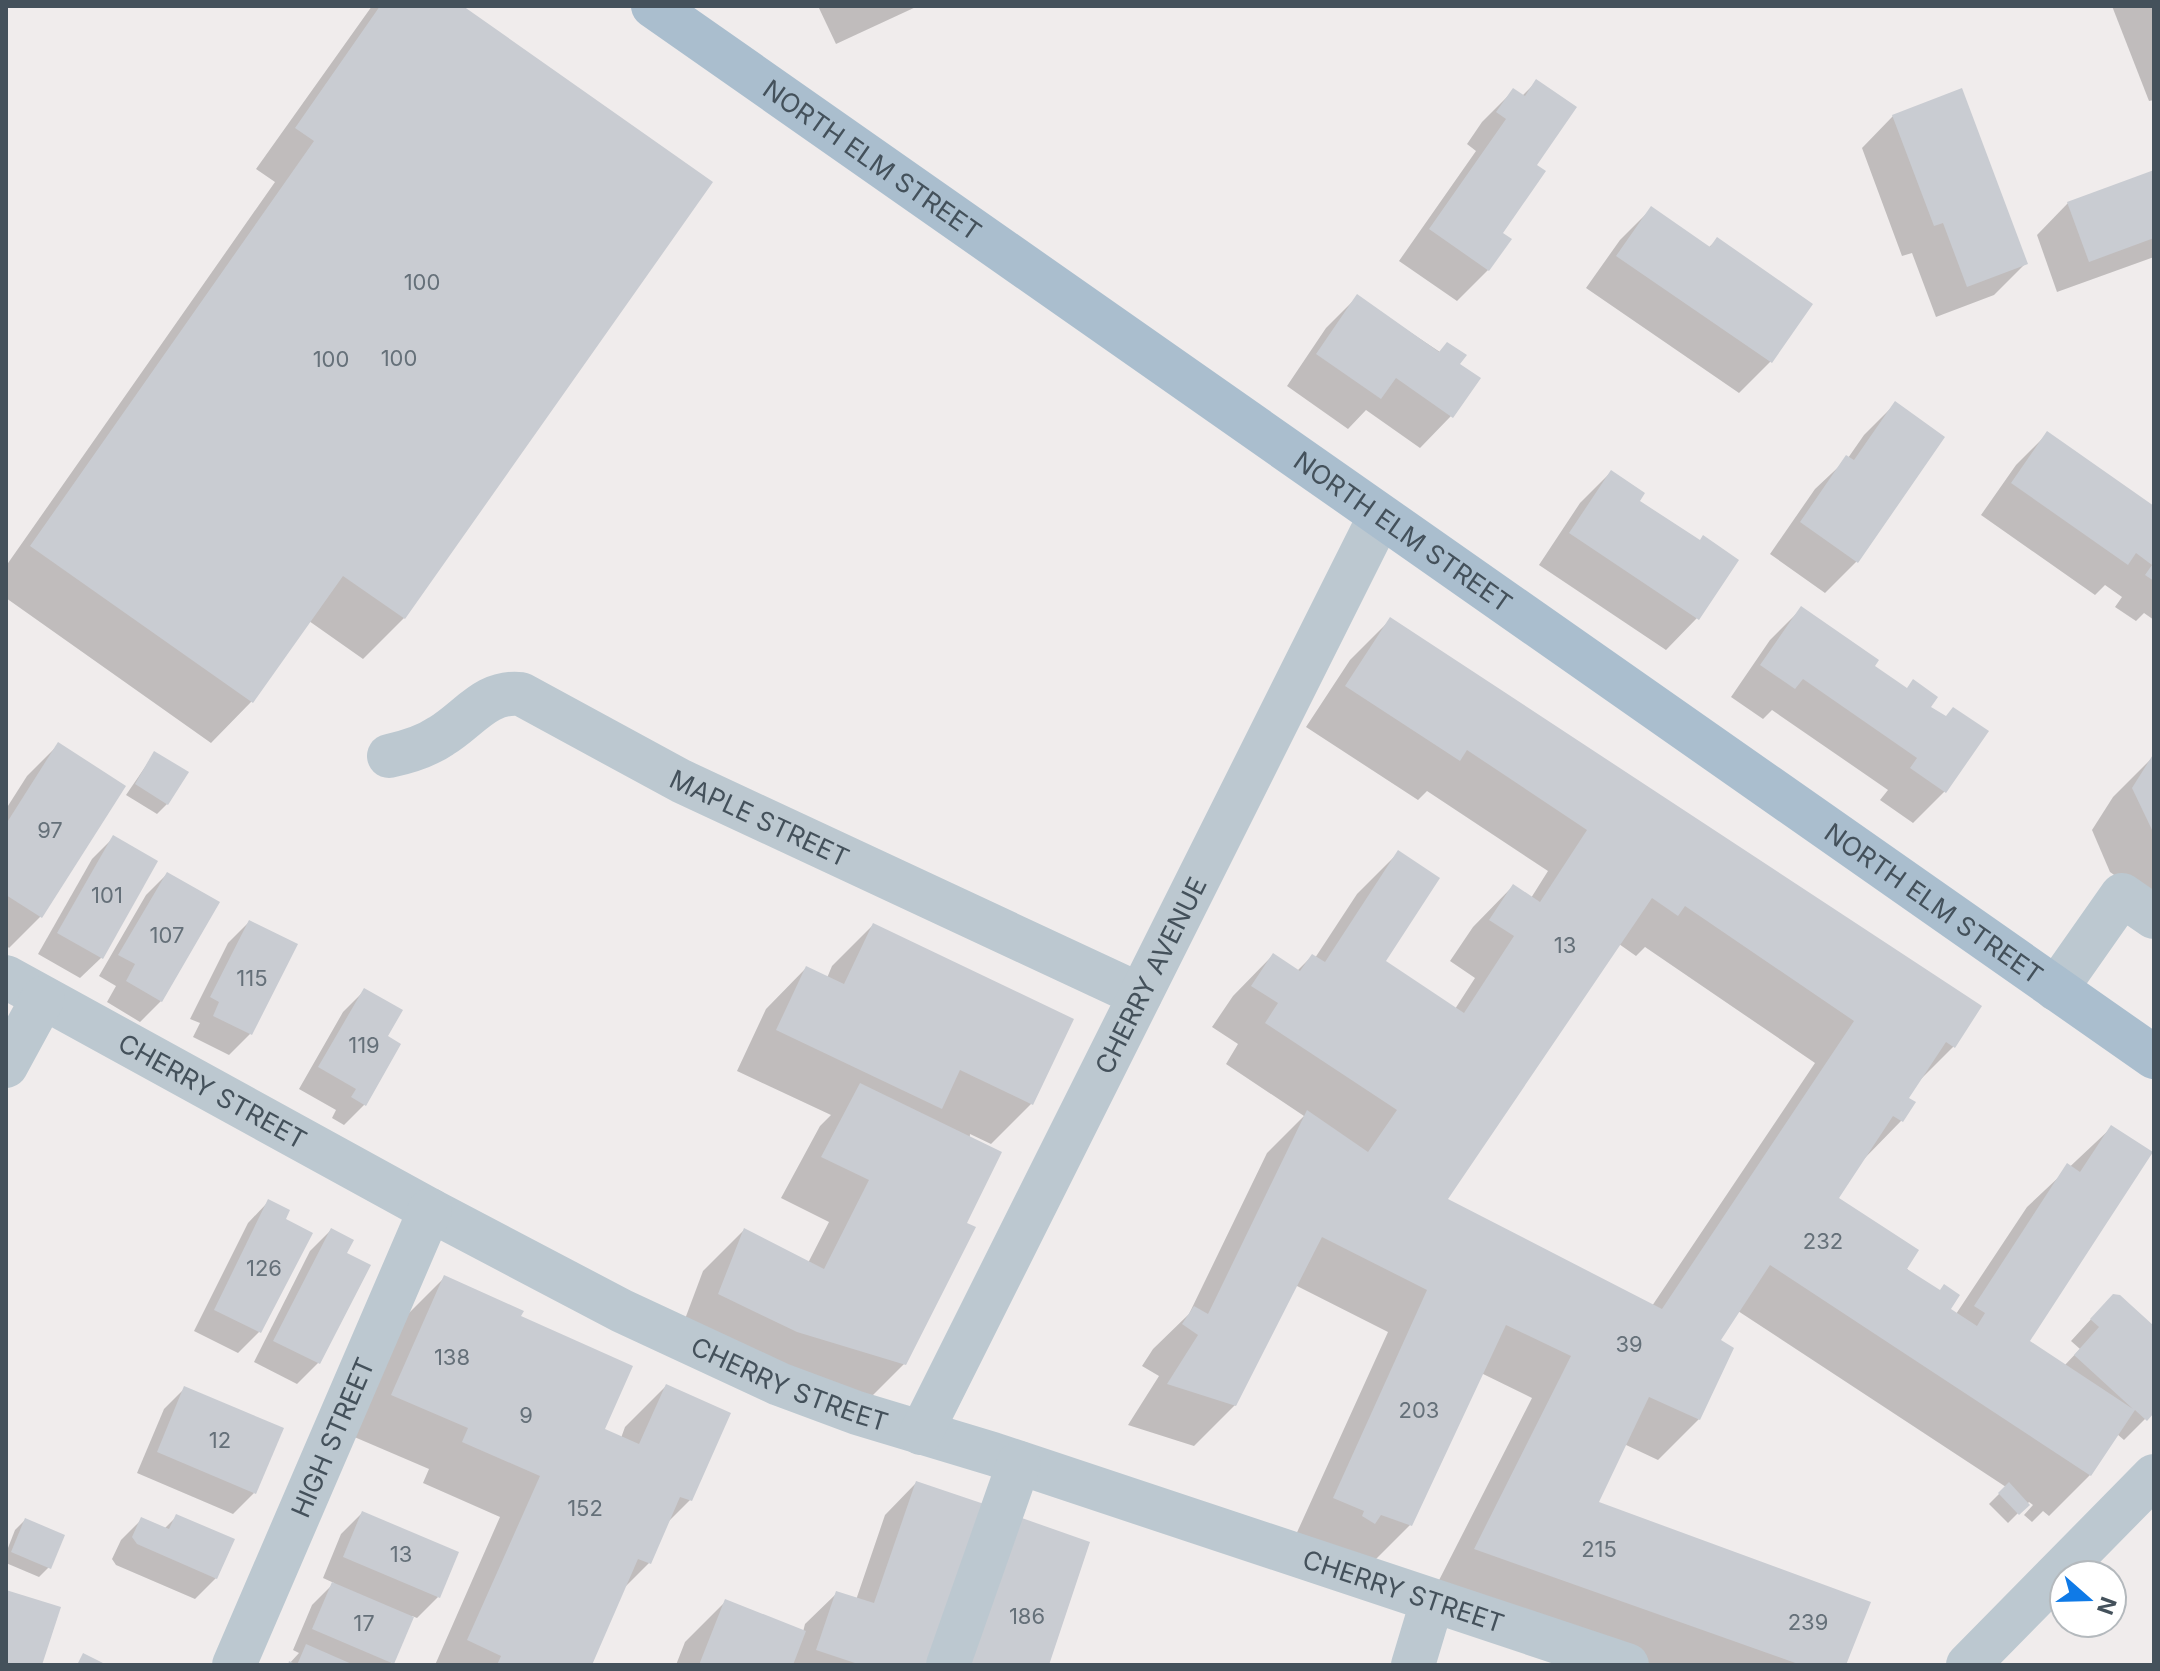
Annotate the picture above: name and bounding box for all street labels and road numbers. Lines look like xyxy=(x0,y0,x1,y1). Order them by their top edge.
street label: NORTH ELM STREET xyxy=(758,73,988,247)
street label: NORTH ELM STREET xyxy=(1288,444,1518,618)
street label: MAPLE STREET xyxy=(665,763,854,873)
street label: NORTH ELM STREET xyxy=(1819,816,2049,990)
street label: CHERRY AVENUE xyxy=(1088,872,1212,1079)
street label: CHERRY STREET xyxy=(113,1026,312,1155)
street label: CHERRY STREET xyxy=(686,1330,892,1437)
street label: HIGH STREET xyxy=(284,1353,380,1522)
street label: CHERRY STREET xyxy=(1299,1543,1508,1639)

